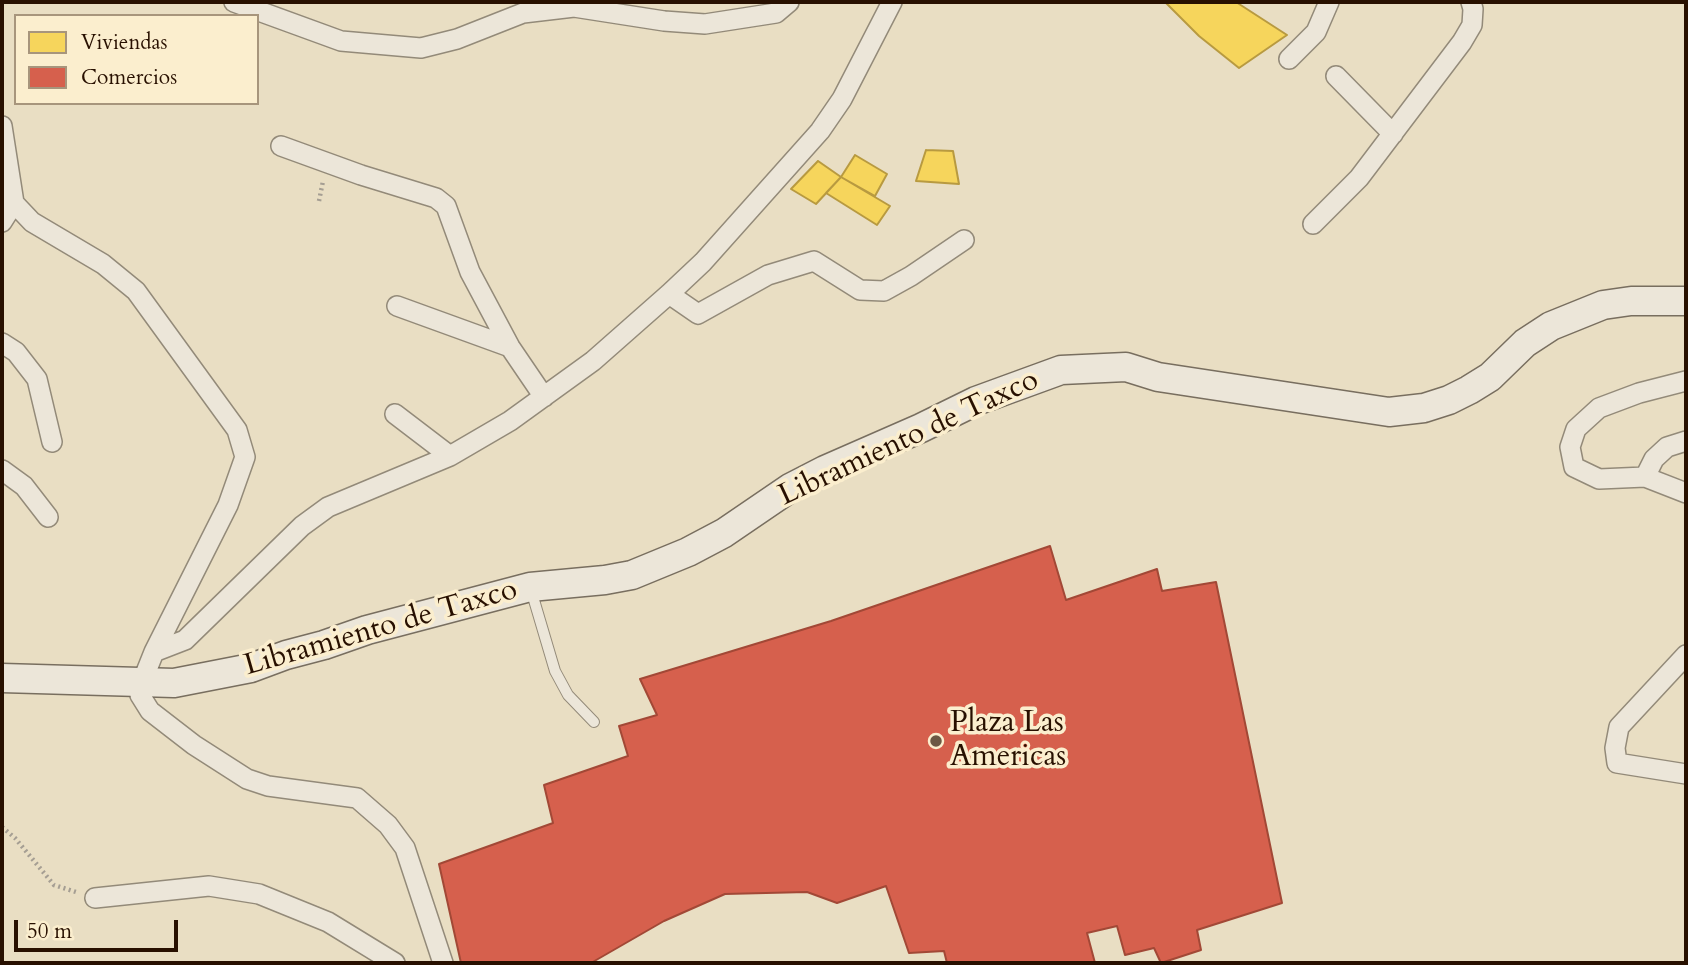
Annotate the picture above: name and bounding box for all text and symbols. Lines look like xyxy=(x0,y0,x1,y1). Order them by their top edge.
legend xyxy=(14,14,259,105)
text: Viviendas xyxy=(81,28,168,57)
text: Comercios xyxy=(81,63,177,92)
street label: Libramiento de Taxco xyxy=(773,363,1045,515)
street label: Libramiento de Taxco xyxy=(240,573,522,685)
place label: Plaza Las Americas xyxy=(950,706,1066,776)
marker: Plaza Las Americas xyxy=(928,733,944,749)
scale bar xyxy=(18,906,182,950)
text: 50 m xyxy=(27,917,72,946)

